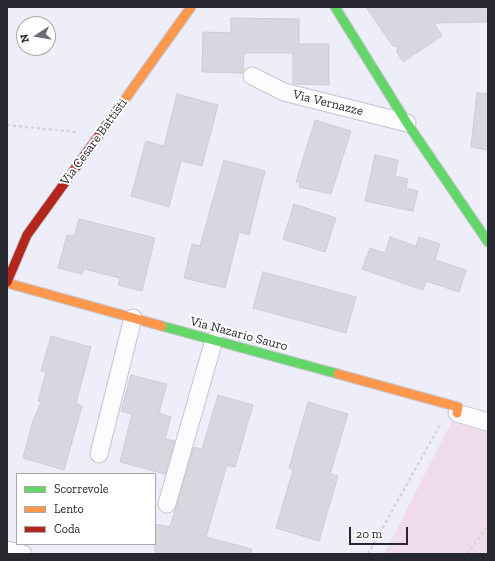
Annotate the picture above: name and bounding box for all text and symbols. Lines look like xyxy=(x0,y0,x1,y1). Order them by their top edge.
north arrow xyxy=(16,16,56,56)
text: N xyxy=(18,33,32,44)
street label: Via Vernazze xyxy=(291,87,365,119)
street label: Via Cesare Battisti xyxy=(57,96,131,188)
street label: Via Nazario Sauro xyxy=(189,313,289,355)
legend xyxy=(16,473,156,545)
text: Scorrevole xyxy=(54,482,109,496)
text: Lento xyxy=(54,502,84,516)
scale bar xyxy=(351,519,410,545)
text: Coda xyxy=(54,522,80,536)
text: 20 m xyxy=(356,527,382,541)

